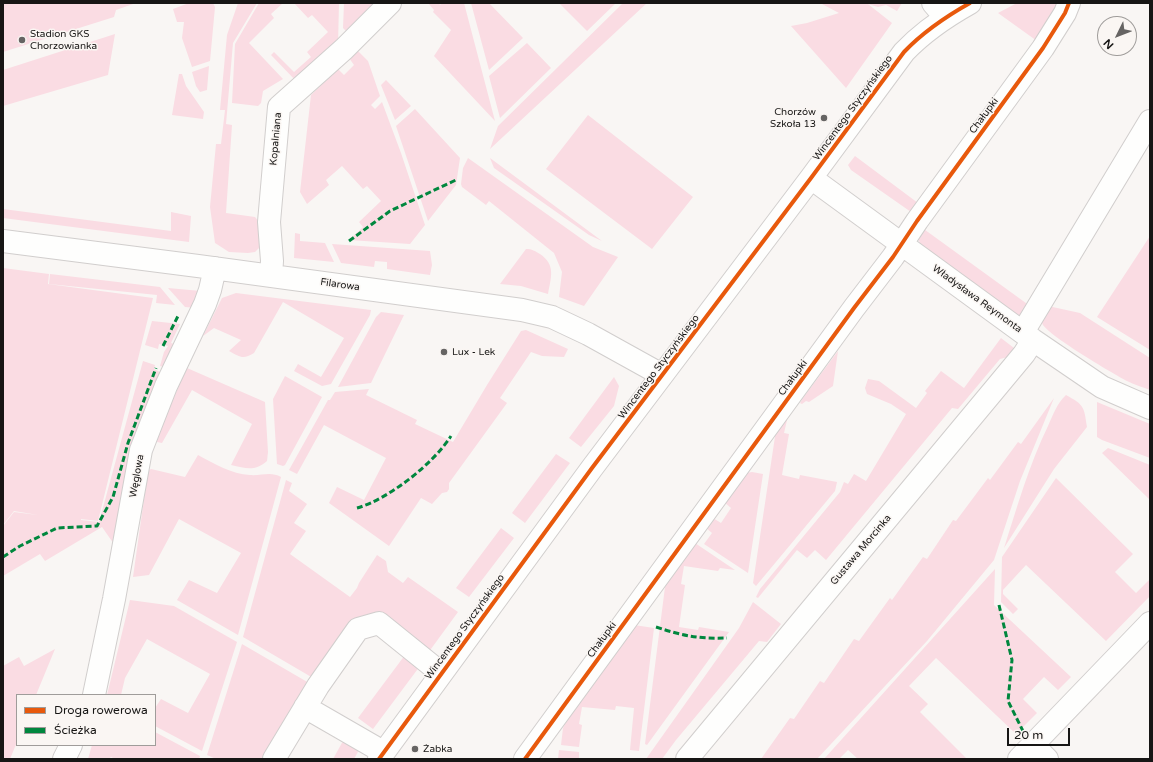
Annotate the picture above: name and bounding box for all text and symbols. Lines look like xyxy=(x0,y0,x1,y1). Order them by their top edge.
north arrow xyxy=(1097,16,1137,56)
place label: Stadion GKS Chorzowianka xyxy=(30,28,97,52)
marker: Stadion GKS Chorzowianka xyxy=(17,35,27,45)
text: N xyxy=(1101,36,1116,52)
street label: Wincentego Styczyńskiego xyxy=(811,53,895,163)
street label: Chałupki xyxy=(967,96,1001,136)
place label: Chorzów Szkoła 13 xyxy=(770,106,816,130)
street label: Kopalniana xyxy=(268,112,284,166)
marker: Chorzów Szkoła 13 xyxy=(819,113,829,123)
street label: Władysława Reymonta xyxy=(930,262,1024,336)
street label: Filarowa xyxy=(319,276,361,294)
street label: Wincentego Styczyńskiego xyxy=(616,312,702,422)
place label: Lux - Lek xyxy=(452,346,495,358)
marker: Lux - Lek xyxy=(439,347,449,357)
street label: Chałupki xyxy=(776,358,810,398)
street label: Węglowa xyxy=(127,453,147,499)
street label: Gustawa Morcinka xyxy=(828,512,894,588)
street label: Wincentego Styczyńskiego xyxy=(423,572,507,682)
street label: Chałupki xyxy=(585,620,619,660)
legend xyxy=(16,694,156,746)
text: Droga rowerowa xyxy=(54,703,148,717)
scale bar xyxy=(1009,720,1072,746)
text: Ścieżka xyxy=(54,723,97,737)
text: 20 m xyxy=(1014,728,1043,742)
place label: Żabka xyxy=(423,743,452,755)
marker: Żabka xyxy=(410,744,420,754)

